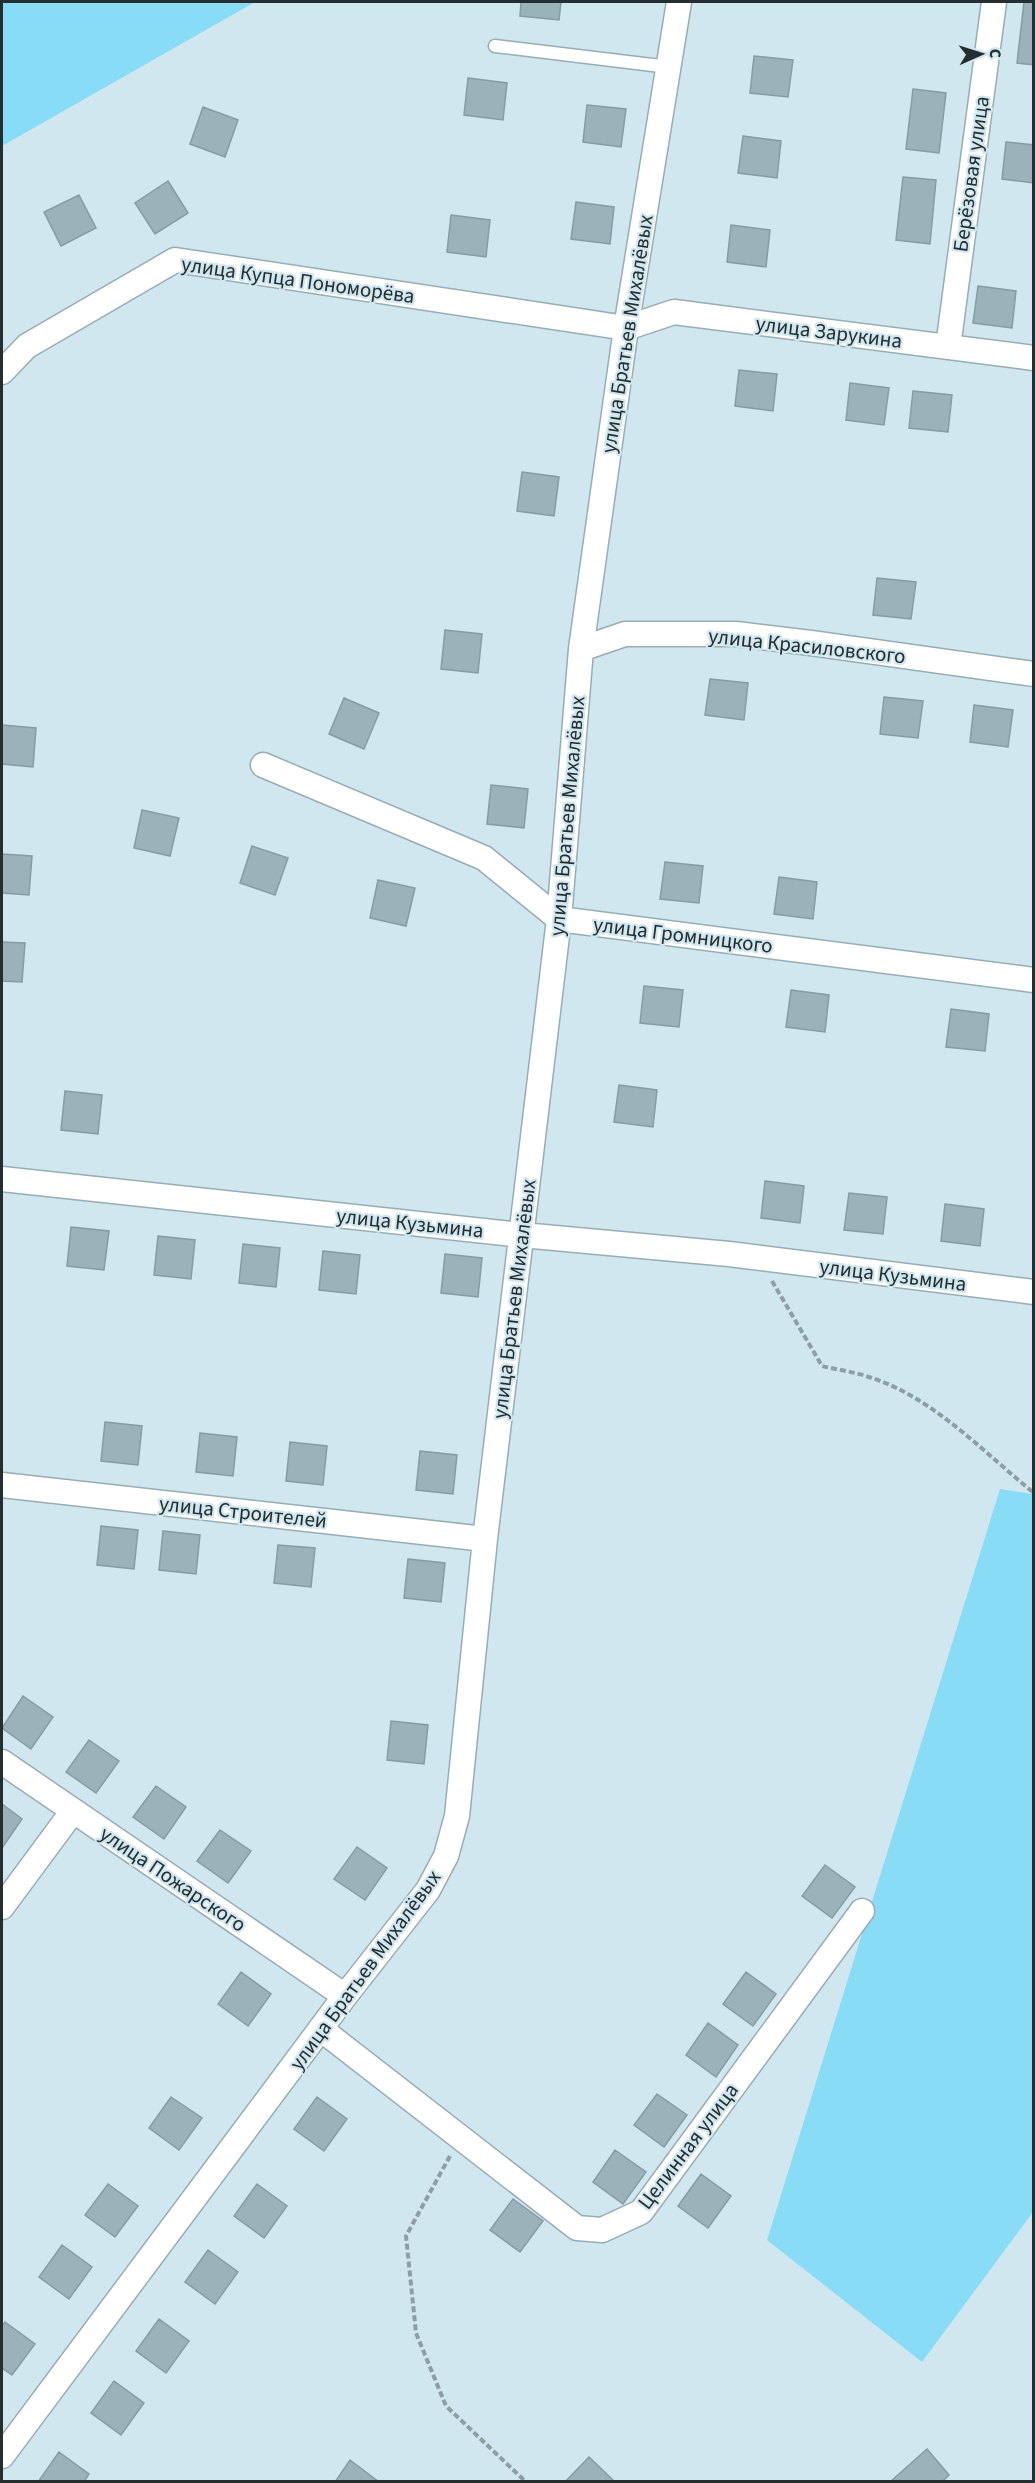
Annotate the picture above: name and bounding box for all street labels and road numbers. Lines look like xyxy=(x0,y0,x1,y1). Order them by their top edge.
street label: Берёзовая улица xyxy=(945,94,997,254)
street label: улица Братьев Михалёвых xyxy=(593,212,661,455)
street label: улица Купца Пономорёва xyxy=(179,249,417,311)
street label: улица Зарукина xyxy=(754,308,904,356)
street label: улица Красиловского xyxy=(707,621,907,671)
street label: улица Братьев Михалёвых xyxy=(542,694,592,937)
street label: улица Громницкого xyxy=(591,909,775,961)
street label: улица Братьев Михалёвых xyxy=(484,1177,544,1420)
street label: улица Кузьмина xyxy=(335,1200,485,1246)
street label: улица Кузьмина xyxy=(818,1251,968,1299)
street label: улица Строителей xyxy=(158,1488,328,1536)
street label: улица Пожарского xyxy=(94,1819,252,1939)
street label: улица Братьев Михалёвых xyxy=(282,1863,448,2076)
street label: Целинная улица xyxy=(630,2077,746,2215)

